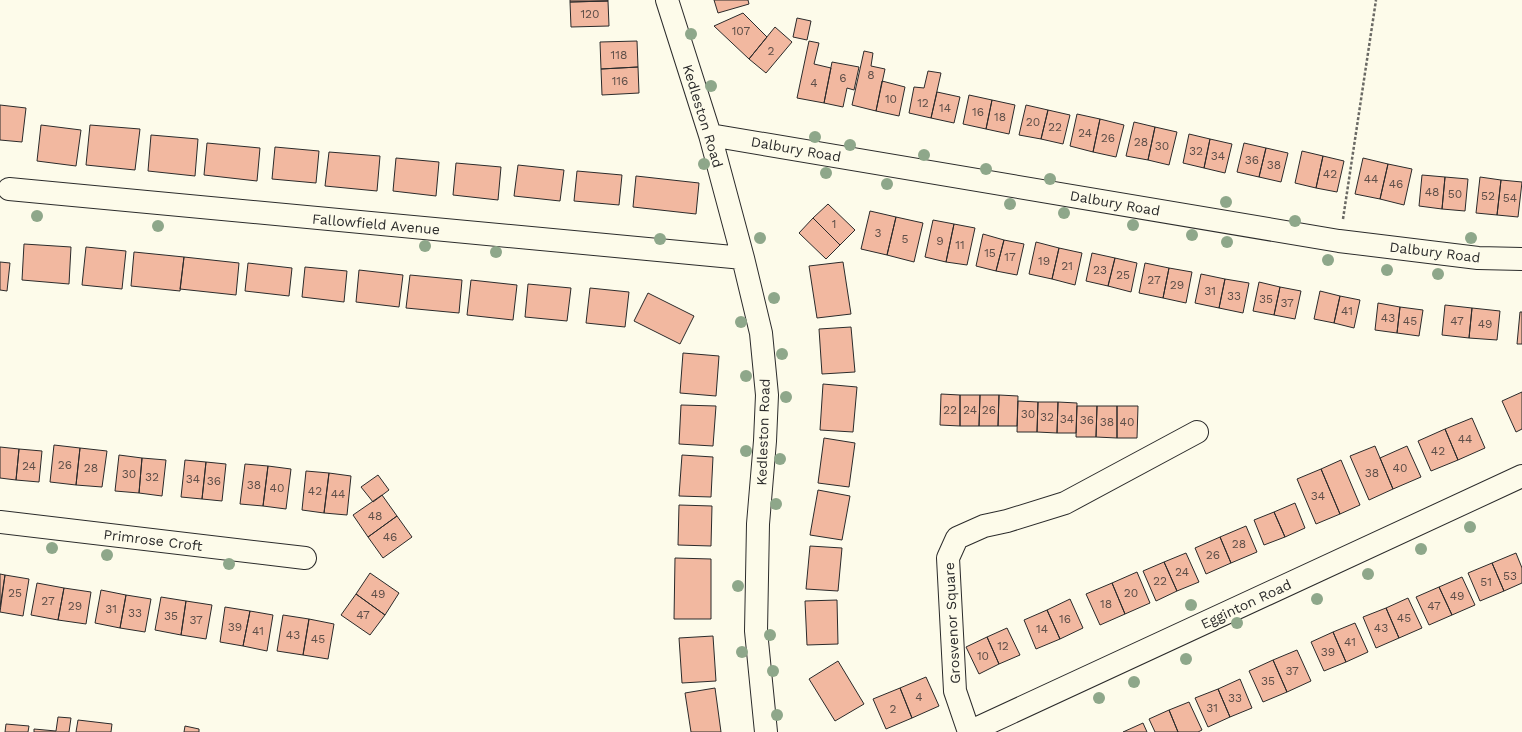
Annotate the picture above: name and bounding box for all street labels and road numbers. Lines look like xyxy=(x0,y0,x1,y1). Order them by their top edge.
street label: Kedleston Road xyxy=(680,62,726,170)
street label: Dalbury Road xyxy=(750,133,842,165)
street label: Dalbury Road xyxy=(1069,187,1161,219)
street label: Fallowfield Avenue xyxy=(311,210,441,238)
street label: Dalbury Road xyxy=(1389,238,1481,266)
street label: Kedleston Road xyxy=(753,378,773,486)
street label: Primrose Croft xyxy=(103,526,203,554)
street label: Grosvenor Square xyxy=(941,562,963,684)
street label: Egginton Road xyxy=(1198,576,1294,632)

